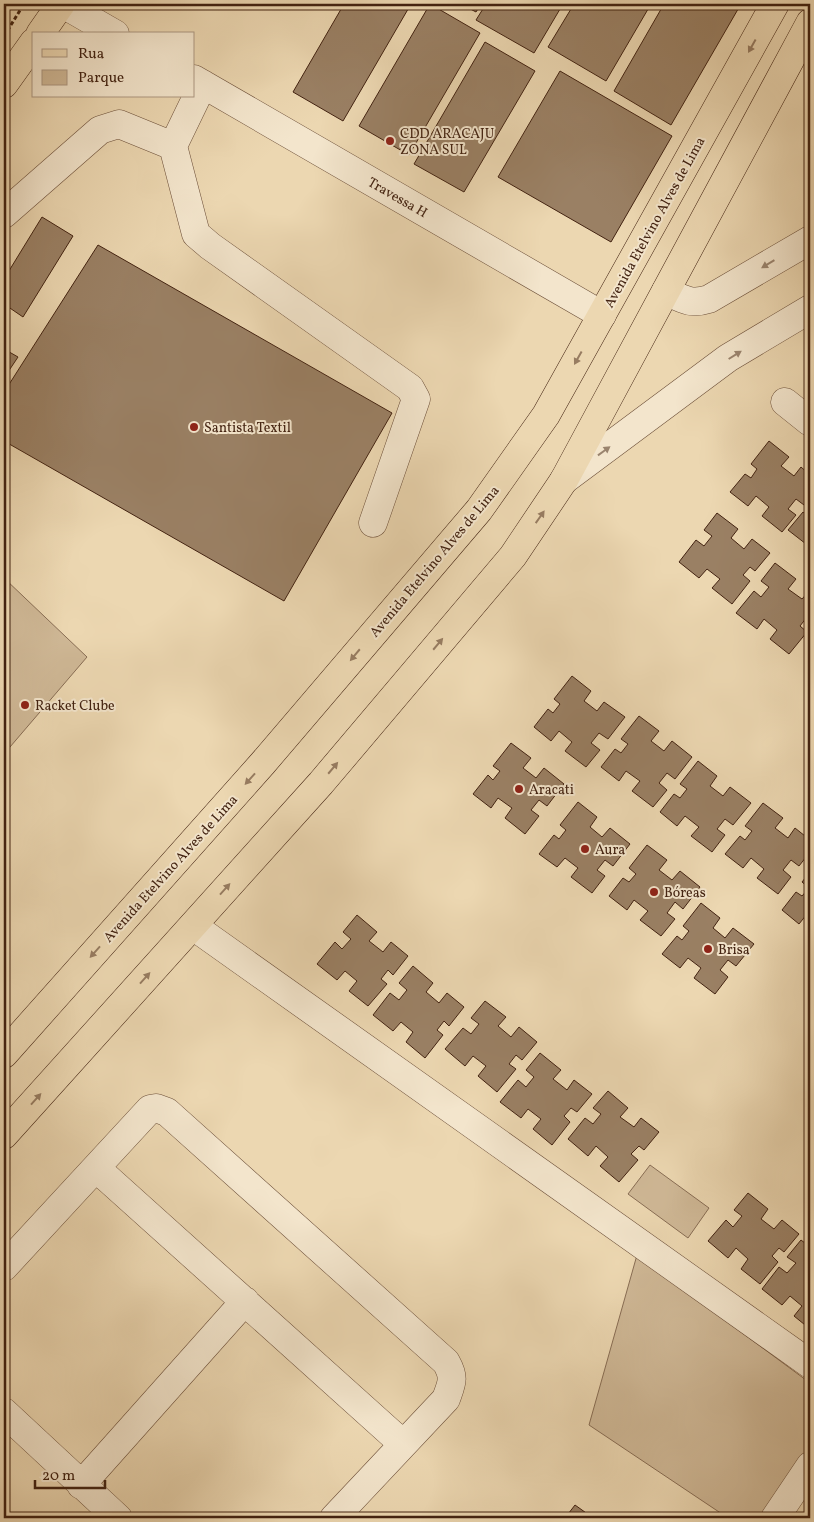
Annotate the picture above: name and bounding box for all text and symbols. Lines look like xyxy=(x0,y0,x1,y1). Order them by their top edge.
legend xyxy=(32,32,195,98)
one-way arrow xyxy=(747,40,756,53)
text: Rua xyxy=(78,44,104,65)
text: Parque xyxy=(78,68,124,89)
place label: CDD ARACAJU ZONA SUL xyxy=(400,125,494,160)
street label: Avenida Etelvino Alves de Lima xyxy=(600,134,710,312)
marker: CDD ARACAJU ZONA SUL xyxy=(384,135,396,147)
street label: Travessa H xyxy=(364,174,431,223)
one-way arrow xyxy=(762,260,775,269)
one-way arrow xyxy=(574,350,582,365)
one-way arrow xyxy=(728,350,741,359)
place label: Santista Textil xyxy=(204,419,291,438)
marker: Santista Textil xyxy=(188,421,200,433)
one-way arrow xyxy=(597,446,610,456)
street label: Avenida Etelvino Alves de Lima xyxy=(366,482,504,642)
one-way arrow xyxy=(535,510,545,524)
one-way arrow xyxy=(433,638,444,651)
one-way arrow xyxy=(350,649,361,662)
place label: Racket Clube xyxy=(35,697,115,716)
marker: Racket Clube xyxy=(19,699,31,711)
one-way arrow xyxy=(328,762,339,775)
one-way arrow xyxy=(244,772,255,785)
place label: Aracati xyxy=(529,781,574,800)
marker: Aracati xyxy=(513,783,525,795)
street label: Avenida Etelvino Alves de Lima xyxy=(100,791,243,947)
place label: Aura xyxy=(595,841,625,860)
marker: Aura xyxy=(579,843,591,855)
one-way arrow xyxy=(219,884,231,896)
place label: Bóreas xyxy=(664,884,706,903)
marker: Bóreas xyxy=(648,886,660,898)
place label: Brisa xyxy=(718,941,750,960)
marker: Brisa xyxy=(702,943,714,955)
one-way arrow xyxy=(89,946,101,958)
one-way arrow xyxy=(139,973,151,985)
one-way arrow xyxy=(31,1092,42,1105)
scale bar xyxy=(35,1457,105,1489)
text: 20 m xyxy=(42,1466,75,1487)

